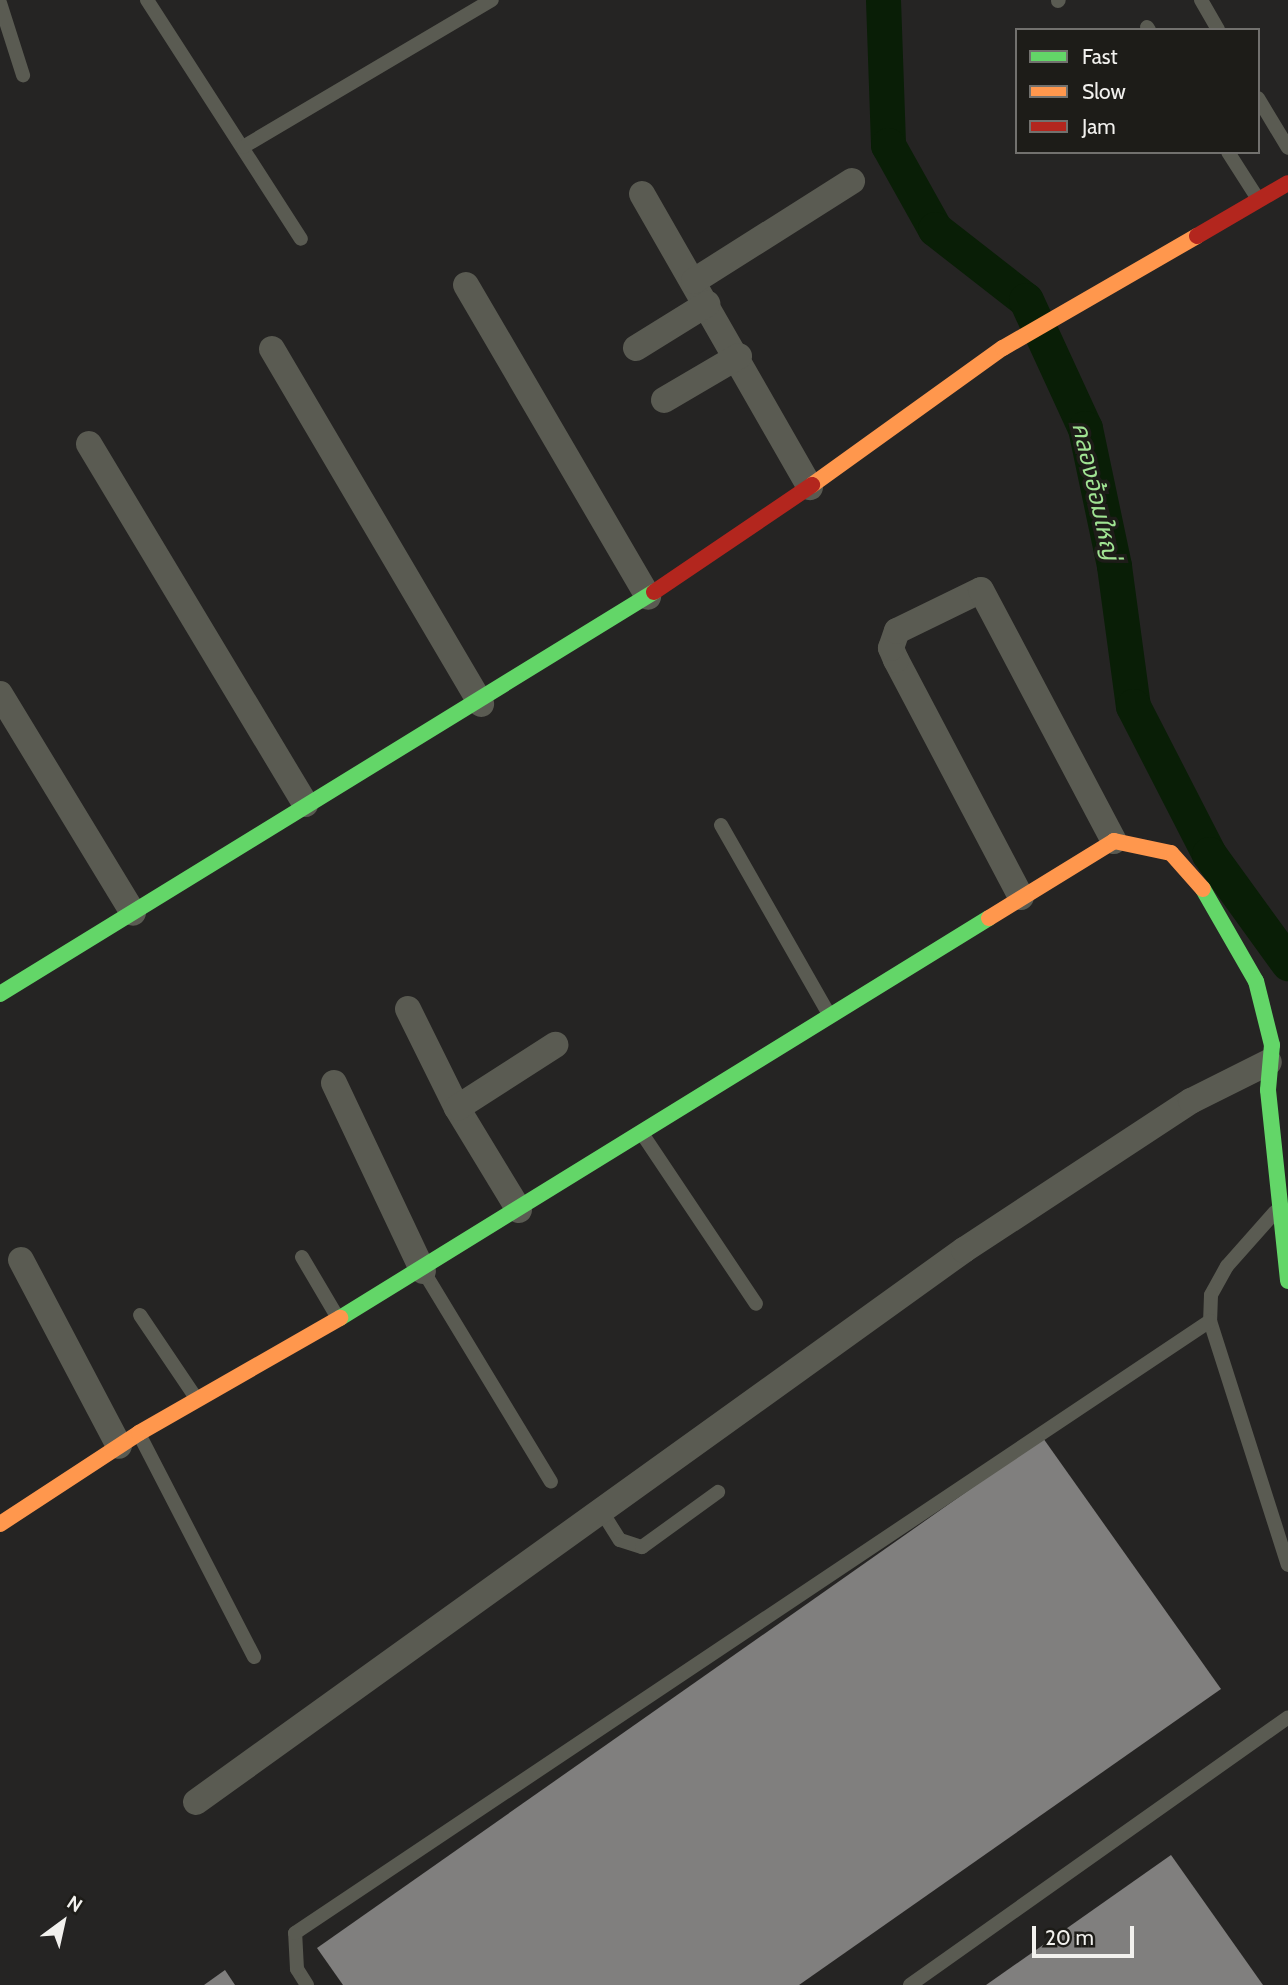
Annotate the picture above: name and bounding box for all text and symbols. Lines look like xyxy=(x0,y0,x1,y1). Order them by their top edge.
legend xyxy=(1015,28,1260,154)
text: Fast xyxy=(1082,44,1118,69)
text: Slow xyxy=(1082,79,1126,104)
text: Jam xyxy=(1082,114,1116,139)
water label: คลองอ้อมใหญ่ xyxy=(1066,419,1126,563)
north arrow xyxy=(28,1887,98,1957)
text: N xyxy=(63,1891,87,1917)
scale bar xyxy=(1036,1912,1138,1956)
text: 20 m xyxy=(1045,1925,1094,1950)

